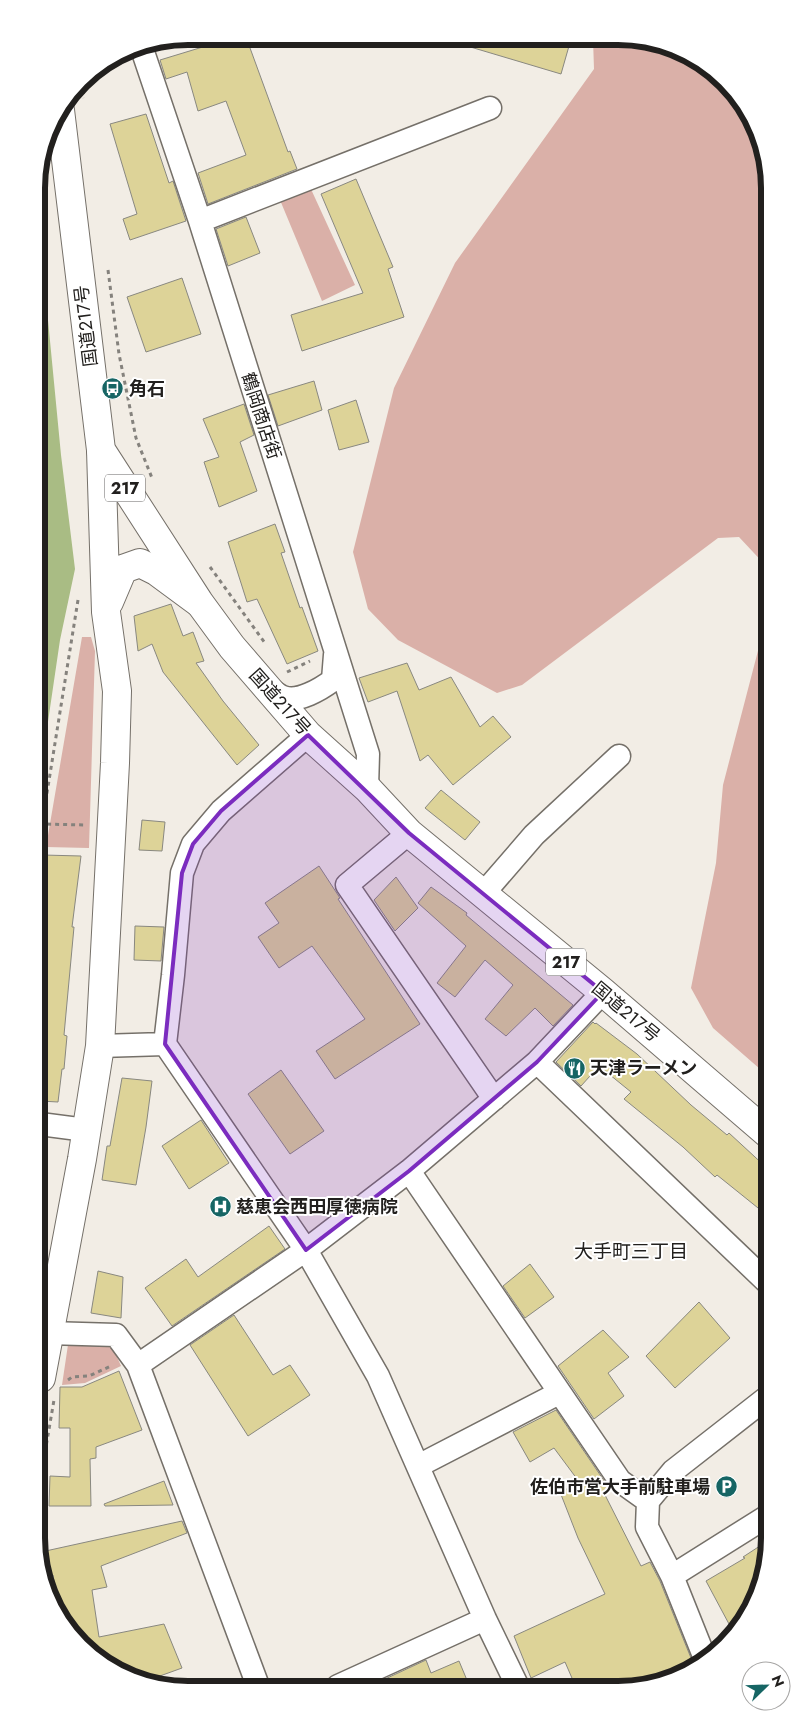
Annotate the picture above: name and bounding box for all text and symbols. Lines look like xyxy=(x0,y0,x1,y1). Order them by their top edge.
street label: 国道217号 xyxy=(68,284,104,368)
street label: 鶴岡商店街 xyxy=(235,369,287,463)
place label: 角石 xyxy=(129,376,165,402)
bus stop icon: 角石 xyxy=(101,377,125,401)
road number: 217 xyxy=(105,474,145,502)
street label: 国道217号 xyxy=(243,663,317,741)
road number: 217 xyxy=(546,949,586,976)
street label: 国道217号 xyxy=(586,976,666,1048)
place label: 天津ラーメン xyxy=(590,1055,697,1081)
restaurant icon: 天津ラーメン xyxy=(562,1056,586,1080)
place label: 慈恵会西田厚徳病院 xyxy=(236,1194,398,1220)
hospital icon: 慈恵会西田厚徳病院 xyxy=(208,1195,232,1219)
district label: 大手町三丁目 xyxy=(574,1238,688,1265)
place label: 佐伯市営大手前駐車場 xyxy=(530,1474,710,1500)
parking icon: 佐伯市営大手前駐車場 xyxy=(714,1475,738,1499)
north arrow xyxy=(741,1661,791,1711)
text: N xyxy=(767,1672,789,1690)

